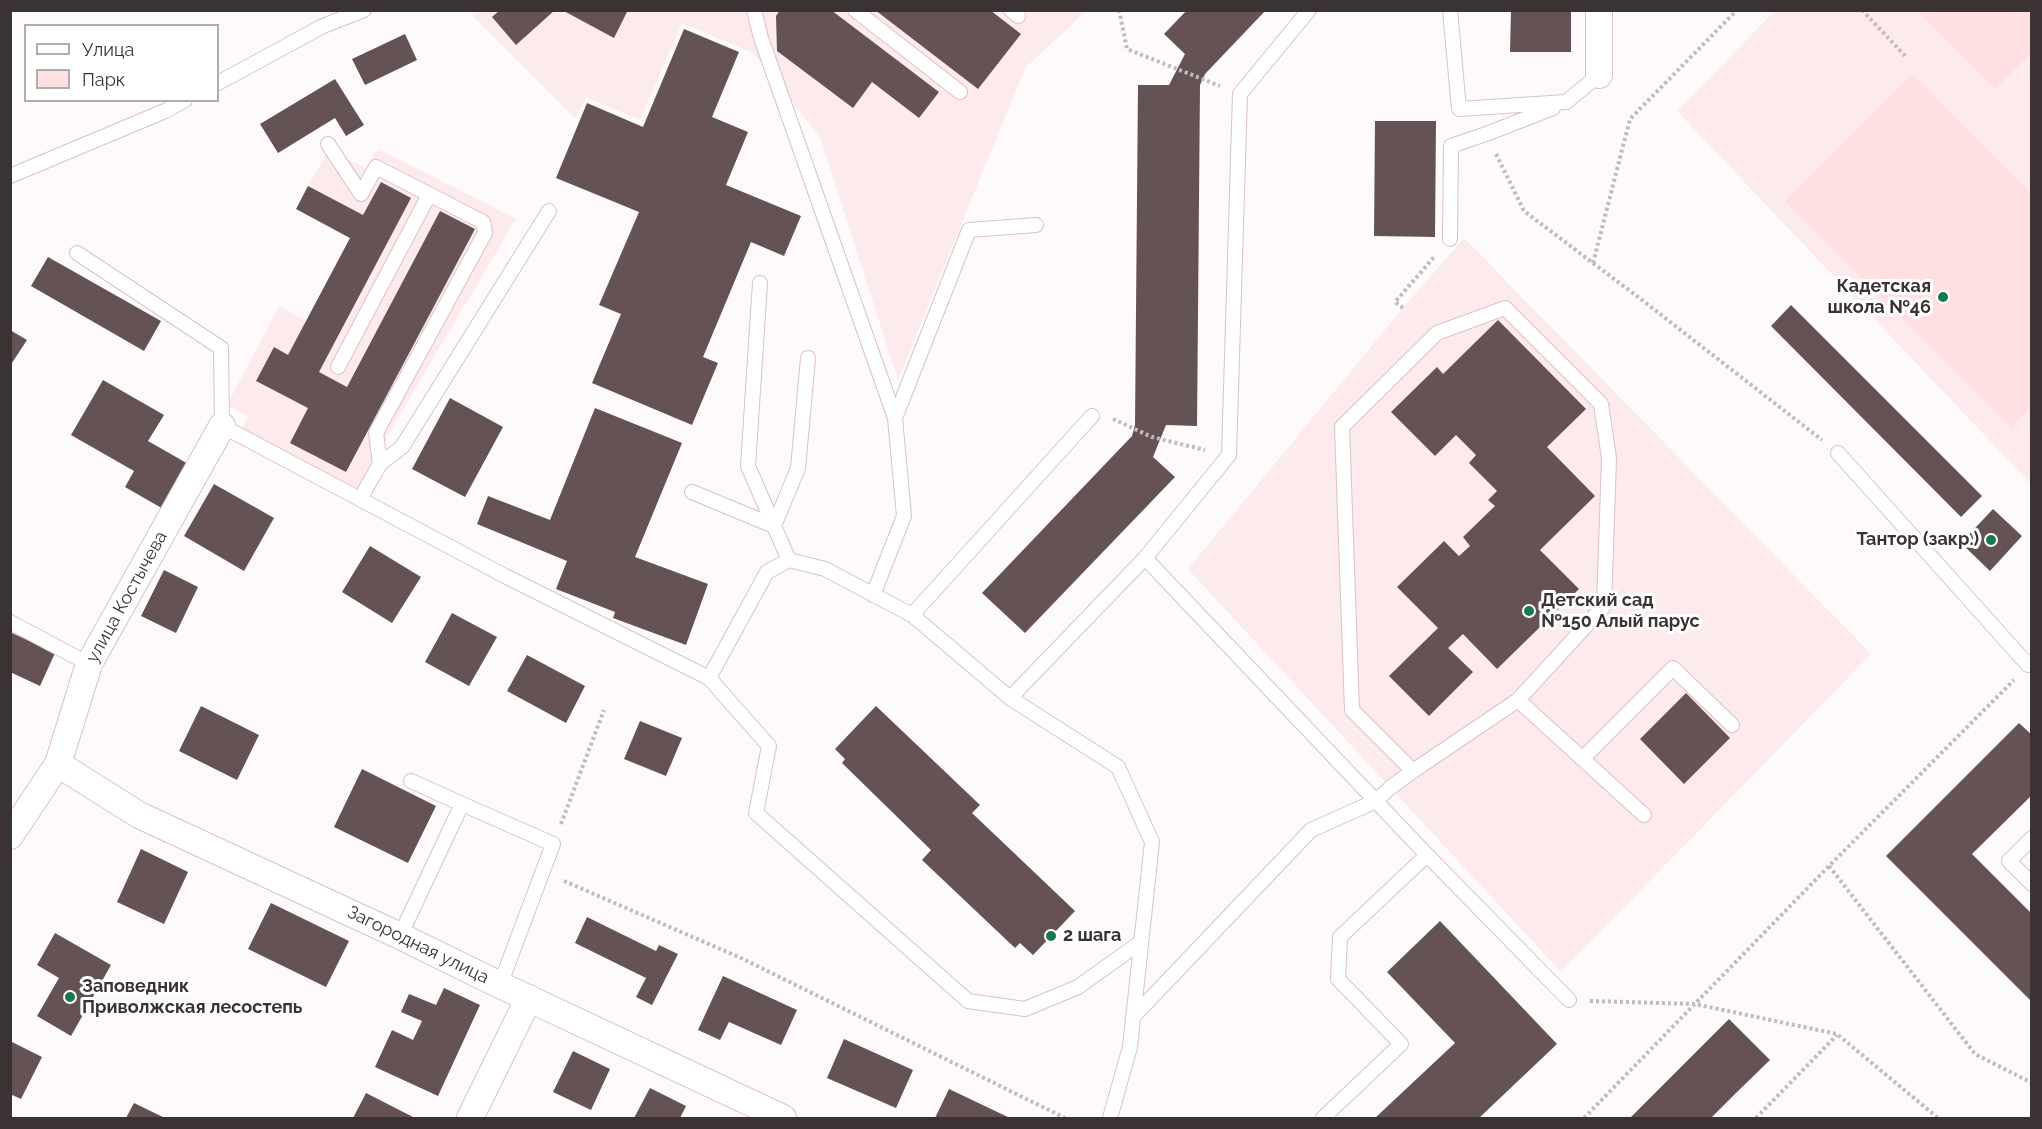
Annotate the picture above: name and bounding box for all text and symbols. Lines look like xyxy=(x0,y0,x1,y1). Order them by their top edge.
legend xyxy=(24,24,219,102)
text: Улица xyxy=(82,39,134,60)
text: Парк xyxy=(82,69,125,90)
place label: Кадетская школа №46 xyxy=(1828,276,1931,318)
marker: Кадетская школа №46 xyxy=(1936,290,1950,304)
street label: улица Костычева xyxy=(82,527,172,667)
place label: Тантор (закр.) xyxy=(1856,529,1979,551)
marker: Тантор (закр.) xyxy=(1984,533,1998,547)
place label: Детский сад №150 Алый парус xyxy=(1541,590,1700,632)
marker: Детский сад №150 Алый парус xyxy=(1522,604,1536,618)
street label: Загородная улица xyxy=(344,901,492,989)
place label: 2 шага xyxy=(1063,925,1121,947)
marker: 2 шага xyxy=(1044,929,1058,943)
place label: Заповедник Приволжская лесостепь xyxy=(82,976,302,1018)
marker: Заповедник Приволжская лесостепь xyxy=(63,990,77,1004)

